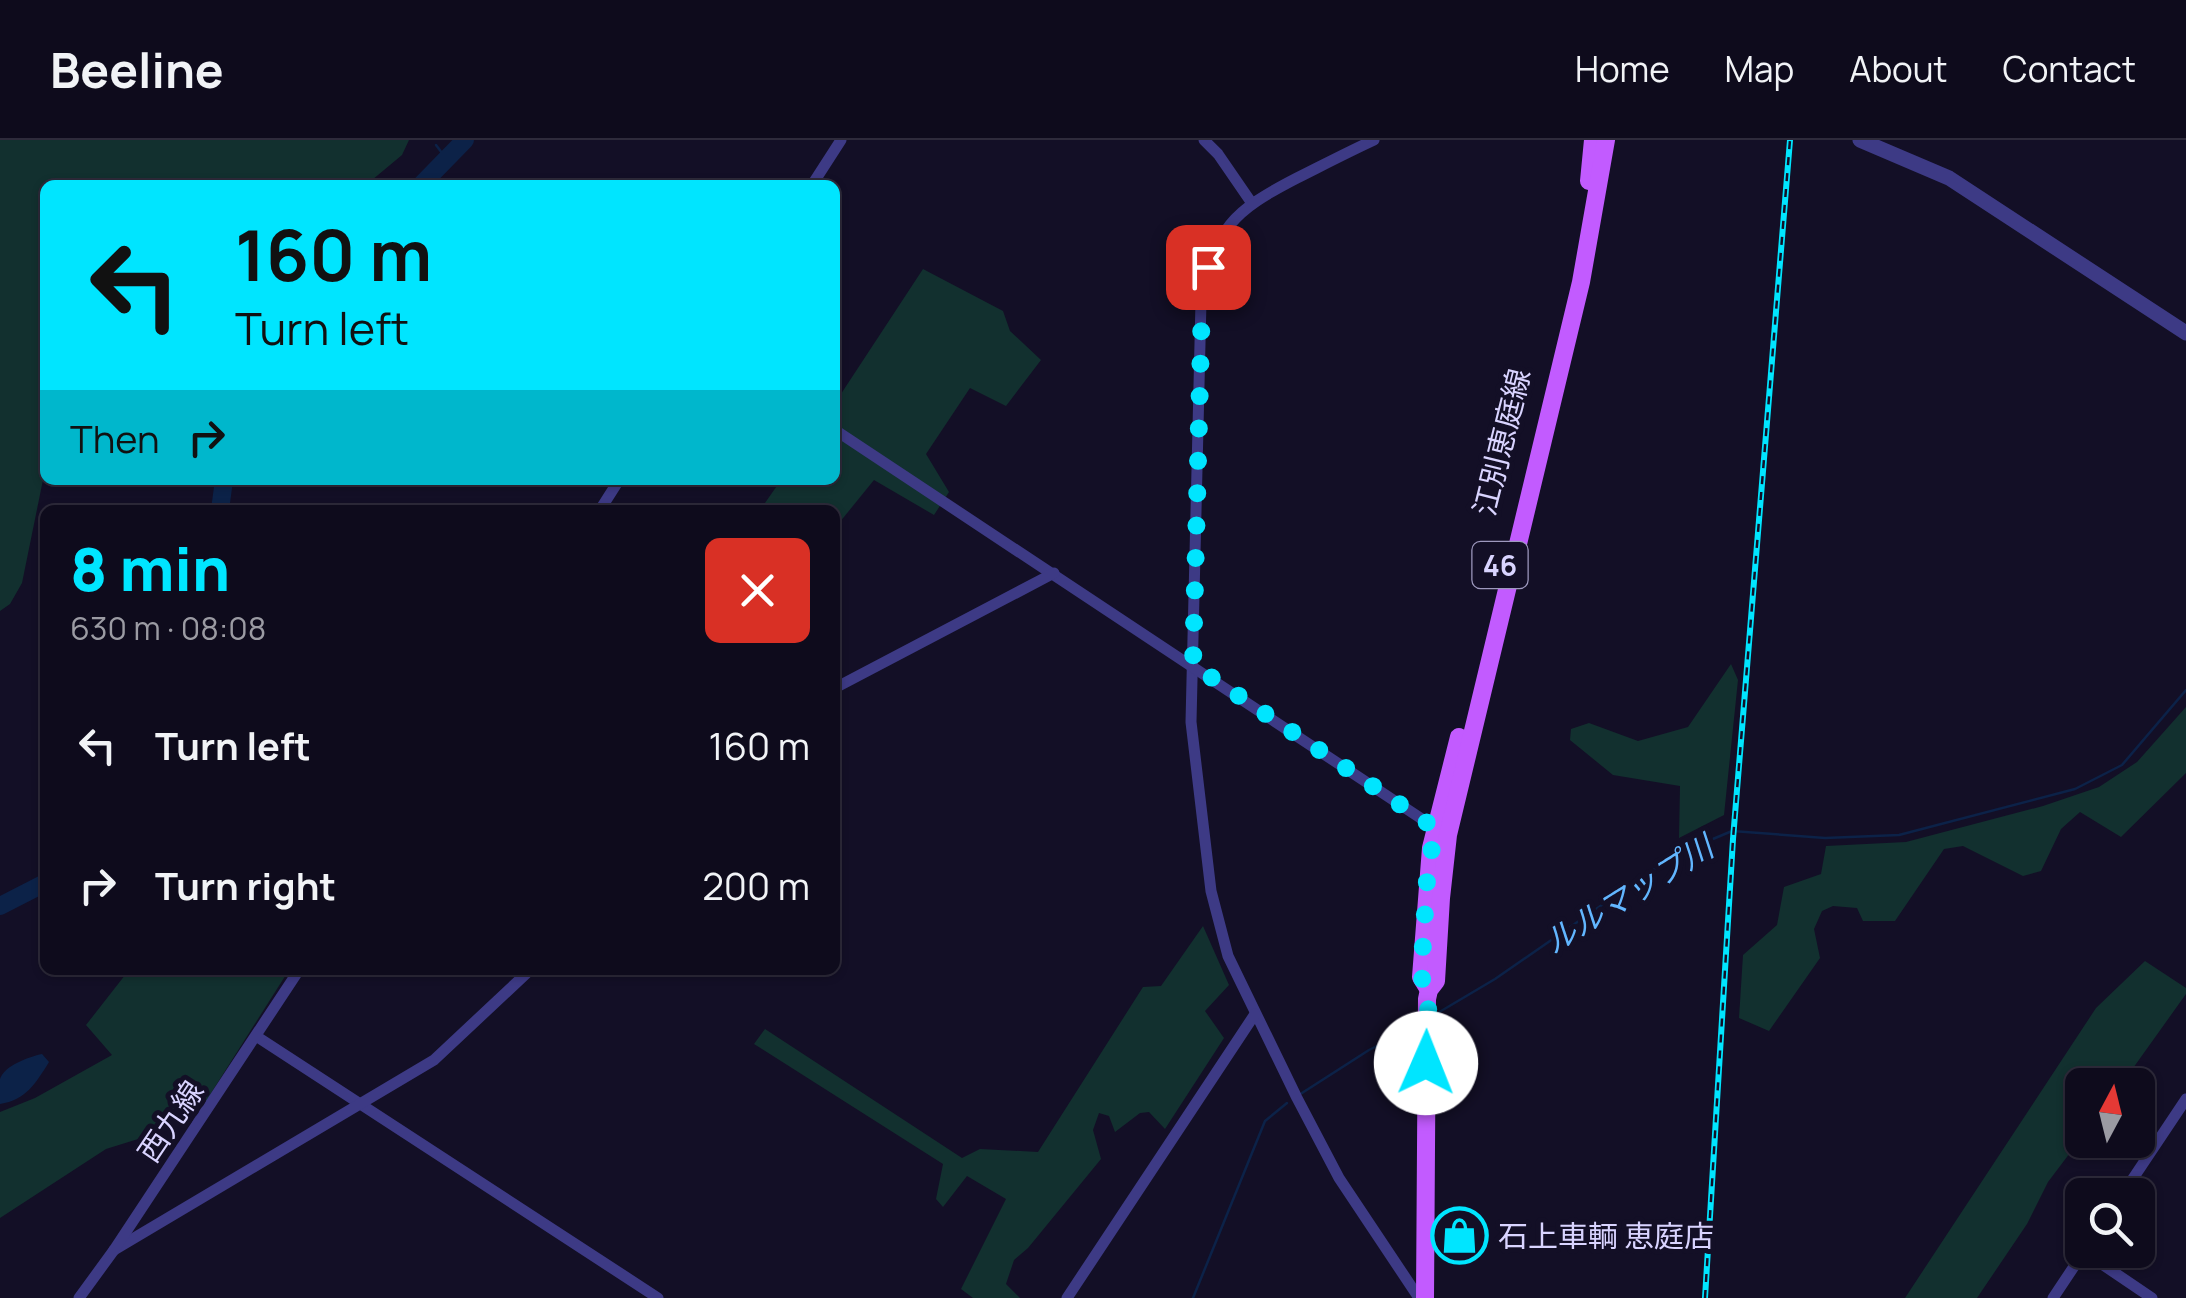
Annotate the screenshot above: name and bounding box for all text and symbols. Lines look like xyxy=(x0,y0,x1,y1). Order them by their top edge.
text: Beeline xyxy=(50,37,224,102)
text: Home xyxy=(1575,45,1670,93)
text: Map xyxy=(1725,45,1794,93)
text: About xyxy=(1849,45,1948,93)
text: Contact xyxy=(2003,45,2136,93)
text: 160 m xyxy=(235,206,432,302)
icon: left xyxy=(70,220,200,350)
pin xyxy=(1166,225,1251,310)
icon: arrive xyxy=(1181,240,1236,295)
text: Turn left xyxy=(235,297,409,359)
street label: 江別恵庭線 xyxy=(1463,364,1539,520)
icon: right xyxy=(179,410,234,465)
text: Then xyxy=(70,412,159,464)
text: 8 min xyxy=(70,527,230,609)
button: close xyxy=(705,538,810,643)
road number: 46 xyxy=(1472,542,1528,588)
text: 630 m · 08:08 xyxy=(70,606,266,650)
icon: left xyxy=(70,718,125,773)
text: Turn left xyxy=(155,719,311,771)
text: 160 m xyxy=(709,719,810,771)
water label: ルルマップ川 xyxy=(1535,823,1724,964)
icon: right xyxy=(70,858,125,913)
text: Turn right xyxy=(155,859,336,911)
text: 200 m xyxy=(702,859,810,911)
position arrow xyxy=(1374,1011,1478,1115)
north arrow xyxy=(2065,1068,2155,1158)
map controls xyxy=(2065,1068,2155,1268)
street label: 西九線 xyxy=(128,1072,212,1170)
button: search xyxy=(2065,1178,2155,1268)
shop icon: 石上車輌 恵庭店 xyxy=(1429,1205,1489,1265)
place label: 石上車輌 恵庭店 xyxy=(1498,1215,1714,1256)

